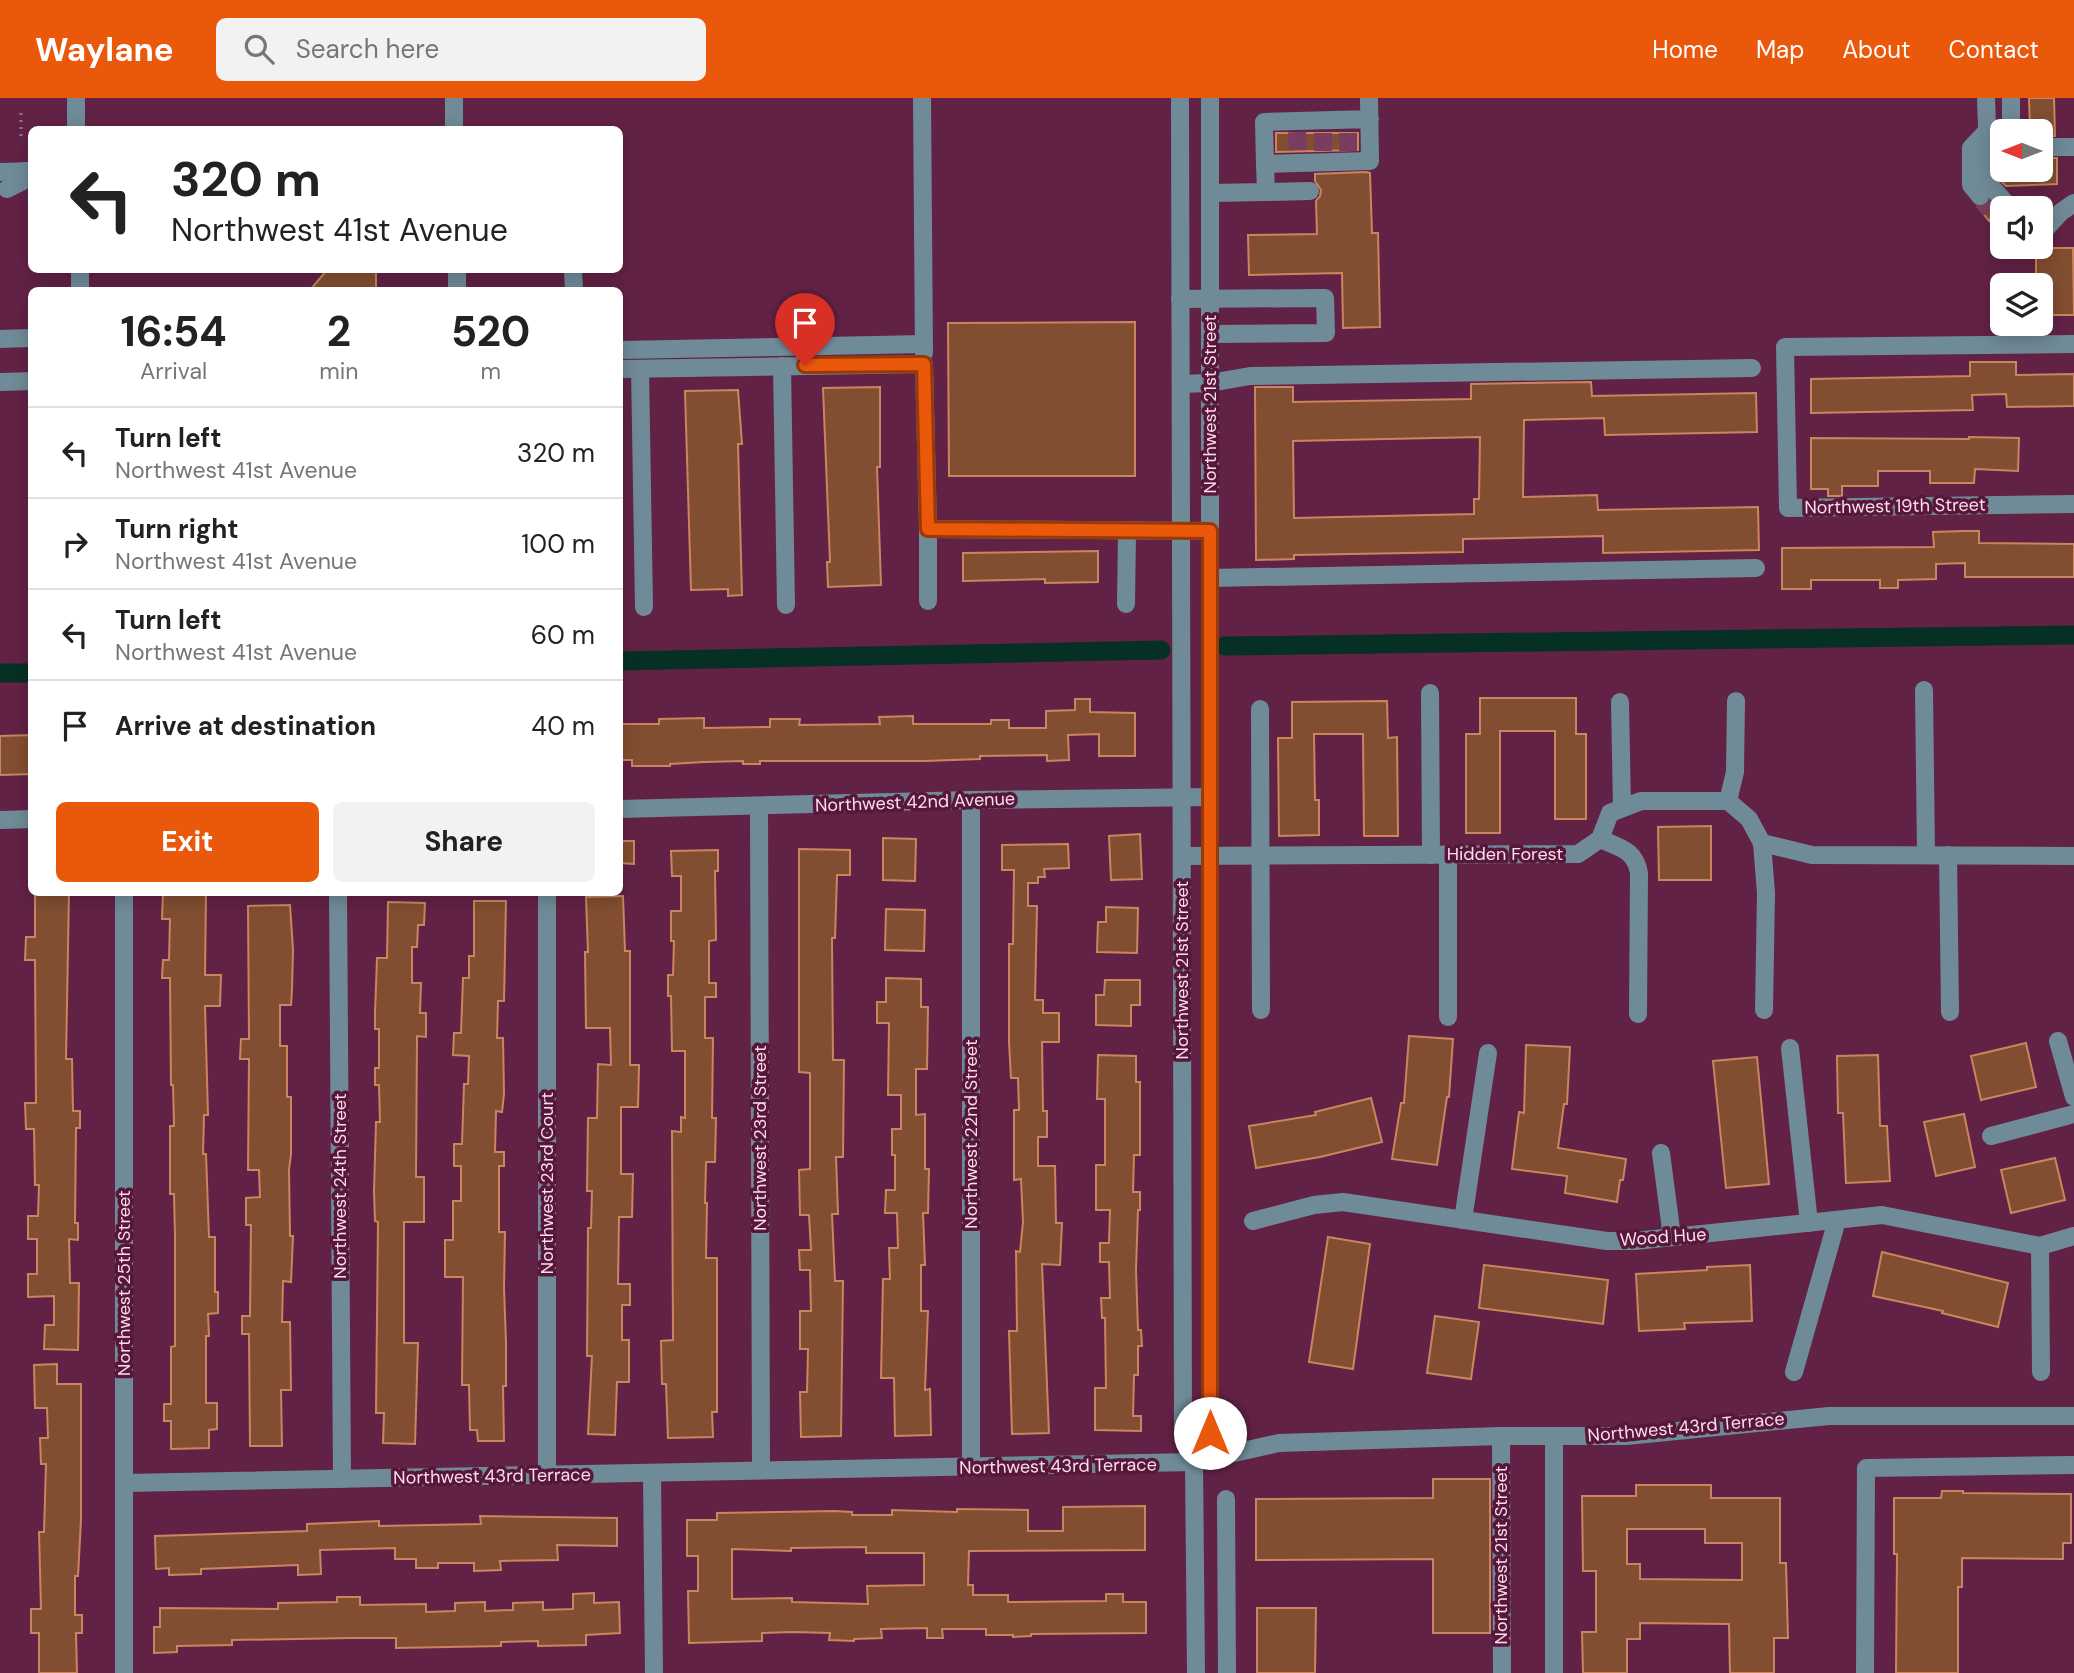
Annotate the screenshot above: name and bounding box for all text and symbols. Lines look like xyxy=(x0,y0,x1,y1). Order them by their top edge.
search box xyxy=(216,18,706,81)
text: Waylane xyxy=(35,28,174,71)
icon: search xyxy=(240,30,278,68)
text: Search here xyxy=(296,32,439,66)
text: Home xyxy=(1652,34,1718,65)
text: Map xyxy=(1756,34,1804,65)
text: About xyxy=(1842,34,1911,65)
text: Contact xyxy=(1949,34,2039,65)
north arrow xyxy=(1990,119,2053,182)
map controls xyxy=(1990,119,2053,336)
text: 320 m xyxy=(171,147,321,211)
icon: left xyxy=(56,154,147,245)
button: sound xyxy=(1990,196,2053,259)
text: Northwest 41st Avenue xyxy=(171,209,508,251)
button: layers xyxy=(1990,273,2053,336)
pin xyxy=(775,293,835,365)
text: 16:54 xyxy=(121,304,227,359)
text: 2 xyxy=(327,304,351,359)
text: 520 xyxy=(451,304,530,359)
icon: arrive xyxy=(786,304,824,342)
street label: Northwest 21st Street xyxy=(1198,315,1222,493)
text: Arrival xyxy=(140,356,207,386)
text: min xyxy=(319,356,358,386)
text: m xyxy=(480,356,501,386)
text: Turn left xyxy=(115,421,222,455)
icon: left xyxy=(56,434,94,472)
text: 320 m xyxy=(517,436,595,470)
text: Northwest 41st Avenue xyxy=(115,455,357,485)
street label: Northwest 19th Street xyxy=(1804,492,1986,520)
text: Turn right xyxy=(115,512,239,546)
icon: right xyxy=(56,525,94,563)
text: 100 m xyxy=(521,527,595,561)
text: Northwest 41st Avenue xyxy=(115,546,357,576)
text: Turn left xyxy=(115,603,222,637)
icon: left xyxy=(56,616,94,654)
text: 60 m xyxy=(531,618,595,652)
text: Northwest 41st Avenue xyxy=(115,637,357,667)
icon: arrive xyxy=(56,707,94,745)
text: Arrive at destination xyxy=(115,709,376,743)
text: 40 m xyxy=(531,709,595,743)
street label: Northwest 42nd Avenue xyxy=(815,787,1015,817)
button: Exit xyxy=(56,802,319,882)
button: Share xyxy=(333,802,595,882)
street label: Hidden Forest xyxy=(1447,842,1563,866)
street label: Northwest 21st Street xyxy=(1170,881,1194,1059)
street label: Northwest 22nd Street xyxy=(959,1039,983,1229)
street label: Northwest 23rd Street xyxy=(748,1045,772,1231)
street label: Northwest 23rd Court xyxy=(535,1092,559,1274)
street label: Northwest 24th Street xyxy=(328,1093,352,1279)
street label: Northwest 25th Street xyxy=(112,1190,136,1376)
street label: Wood Hue xyxy=(1619,1222,1707,1252)
position arrow xyxy=(1173,1396,1247,1470)
street label: Northwest 43rd Terrace xyxy=(1587,1406,1785,1448)
street label: Northwest 43rd Terrace xyxy=(959,1452,1157,1480)
street label: Northwest 43rd Terrace xyxy=(393,1462,591,1490)
street label: Northwest 21st Street xyxy=(1489,1466,1513,1644)

